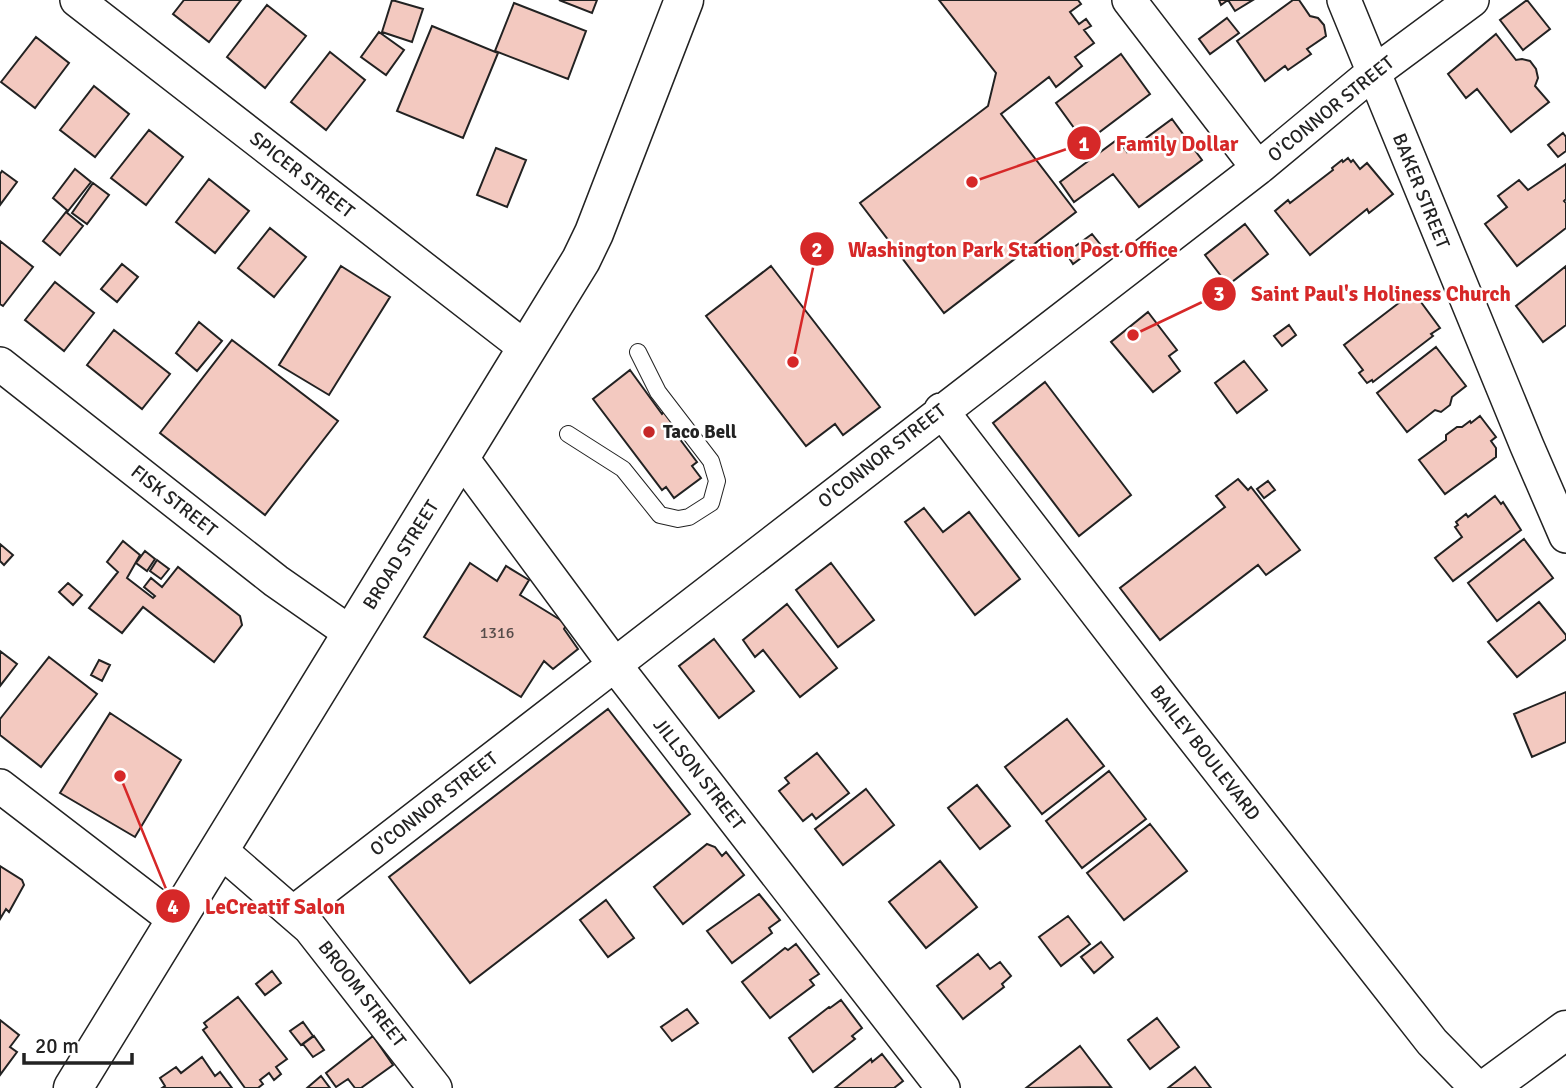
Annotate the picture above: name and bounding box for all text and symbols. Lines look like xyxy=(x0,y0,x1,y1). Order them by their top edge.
street label: O'CONNOR STREET xyxy=(1263,50,1400,167)
callout: Family Dollar xyxy=(1066,122,1252,164)
street label: SPICER STREET xyxy=(245,127,360,224)
street label: BAKER STREET xyxy=(1387,130,1455,253)
text: 1 xyxy=(1078,131,1090,157)
text: Family Dollar xyxy=(1116,131,1239,157)
callout: Washington Park Station Post Office xyxy=(799,228,1192,270)
text: 2 xyxy=(811,237,823,263)
text: Washington Park Station Post Office xyxy=(848,237,1178,263)
callout: Saint Paul's Holiness Church xyxy=(1202,273,1525,315)
text: 3 xyxy=(1213,281,1225,307)
text: Saint Paul's Holiness Church xyxy=(1251,281,1511,307)
street label: O'CONNOR STREET xyxy=(813,398,951,513)
place label: Taco Bell xyxy=(663,420,737,444)
marker: Taco Bell xyxy=(641,424,657,440)
street label: FISK STREET xyxy=(126,460,223,543)
street label: BROAD STREET xyxy=(358,495,445,614)
house number: 1316 xyxy=(480,623,514,643)
street label: BAILEY BOULEVARD xyxy=(1145,680,1265,826)
street label: JILLSON STREET xyxy=(648,713,751,835)
street label: O'CONNOR STREET xyxy=(365,746,503,861)
callout: LeCreatif Salon xyxy=(156,885,359,927)
text: 4 xyxy=(167,894,179,920)
text: LeCreatif Salon xyxy=(205,894,345,920)
street label: BROOM STREET xyxy=(313,936,412,1053)
scale bar xyxy=(24,1021,133,1066)
text: 20 m xyxy=(35,1033,79,1059)

